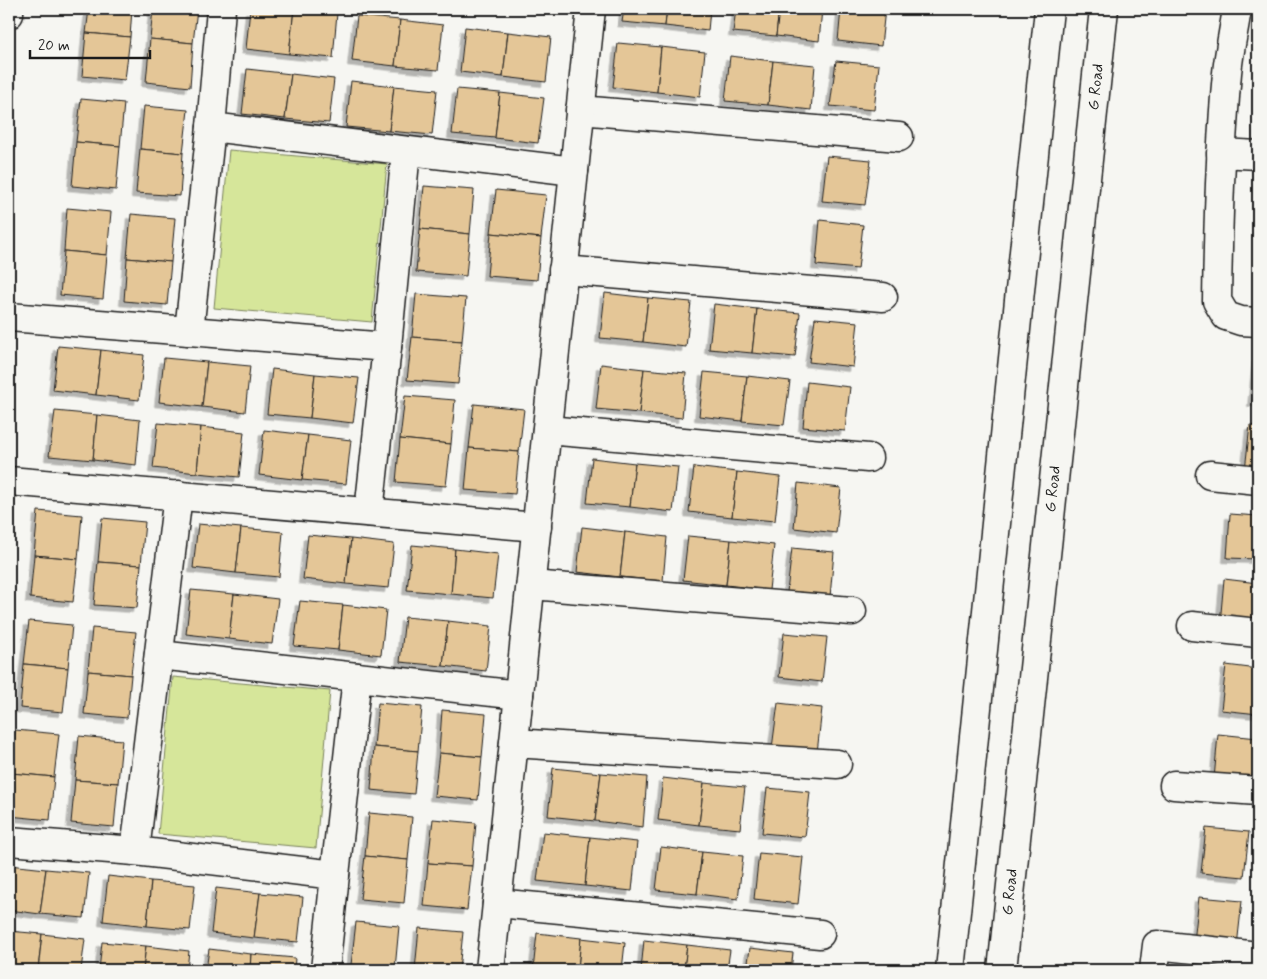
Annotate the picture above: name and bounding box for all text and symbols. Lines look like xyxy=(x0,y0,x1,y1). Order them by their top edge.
scale bar xyxy=(30,28,150,60)
text: 20 m xyxy=(38,36,70,56)
street label: G Road xyxy=(1083,63,1109,111)
street label: G Road xyxy=(1040,465,1066,513)
street label: G Road xyxy=(997,868,1023,916)

